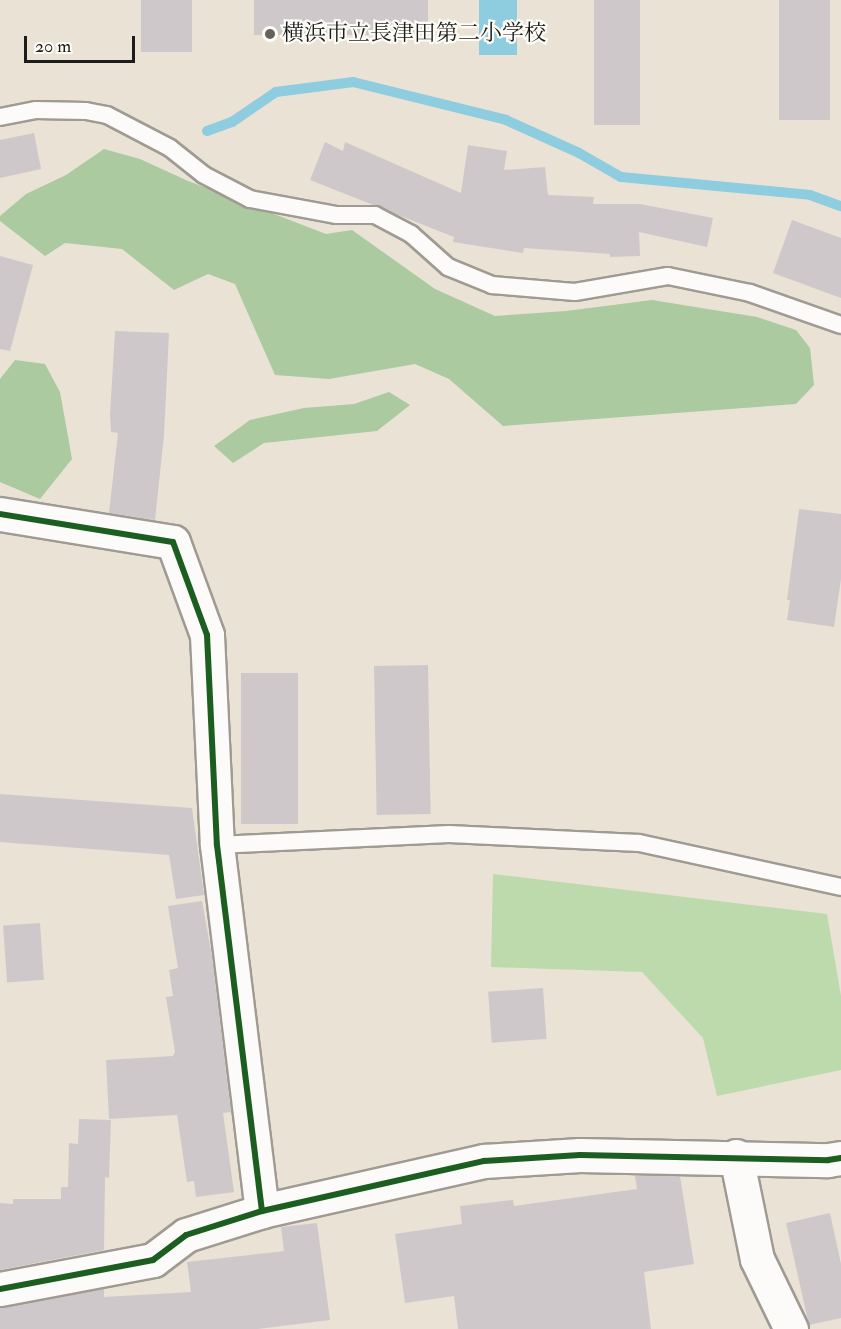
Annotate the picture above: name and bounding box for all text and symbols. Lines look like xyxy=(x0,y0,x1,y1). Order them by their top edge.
place label: 横浜市立長津田第二小学校 xyxy=(282,21,546,47)
scale bar xyxy=(27,24,138,62)
marker: 横浜市立長津田第二小学校 xyxy=(263,27,277,41)
text: 20 m xyxy=(35,35,71,58)

